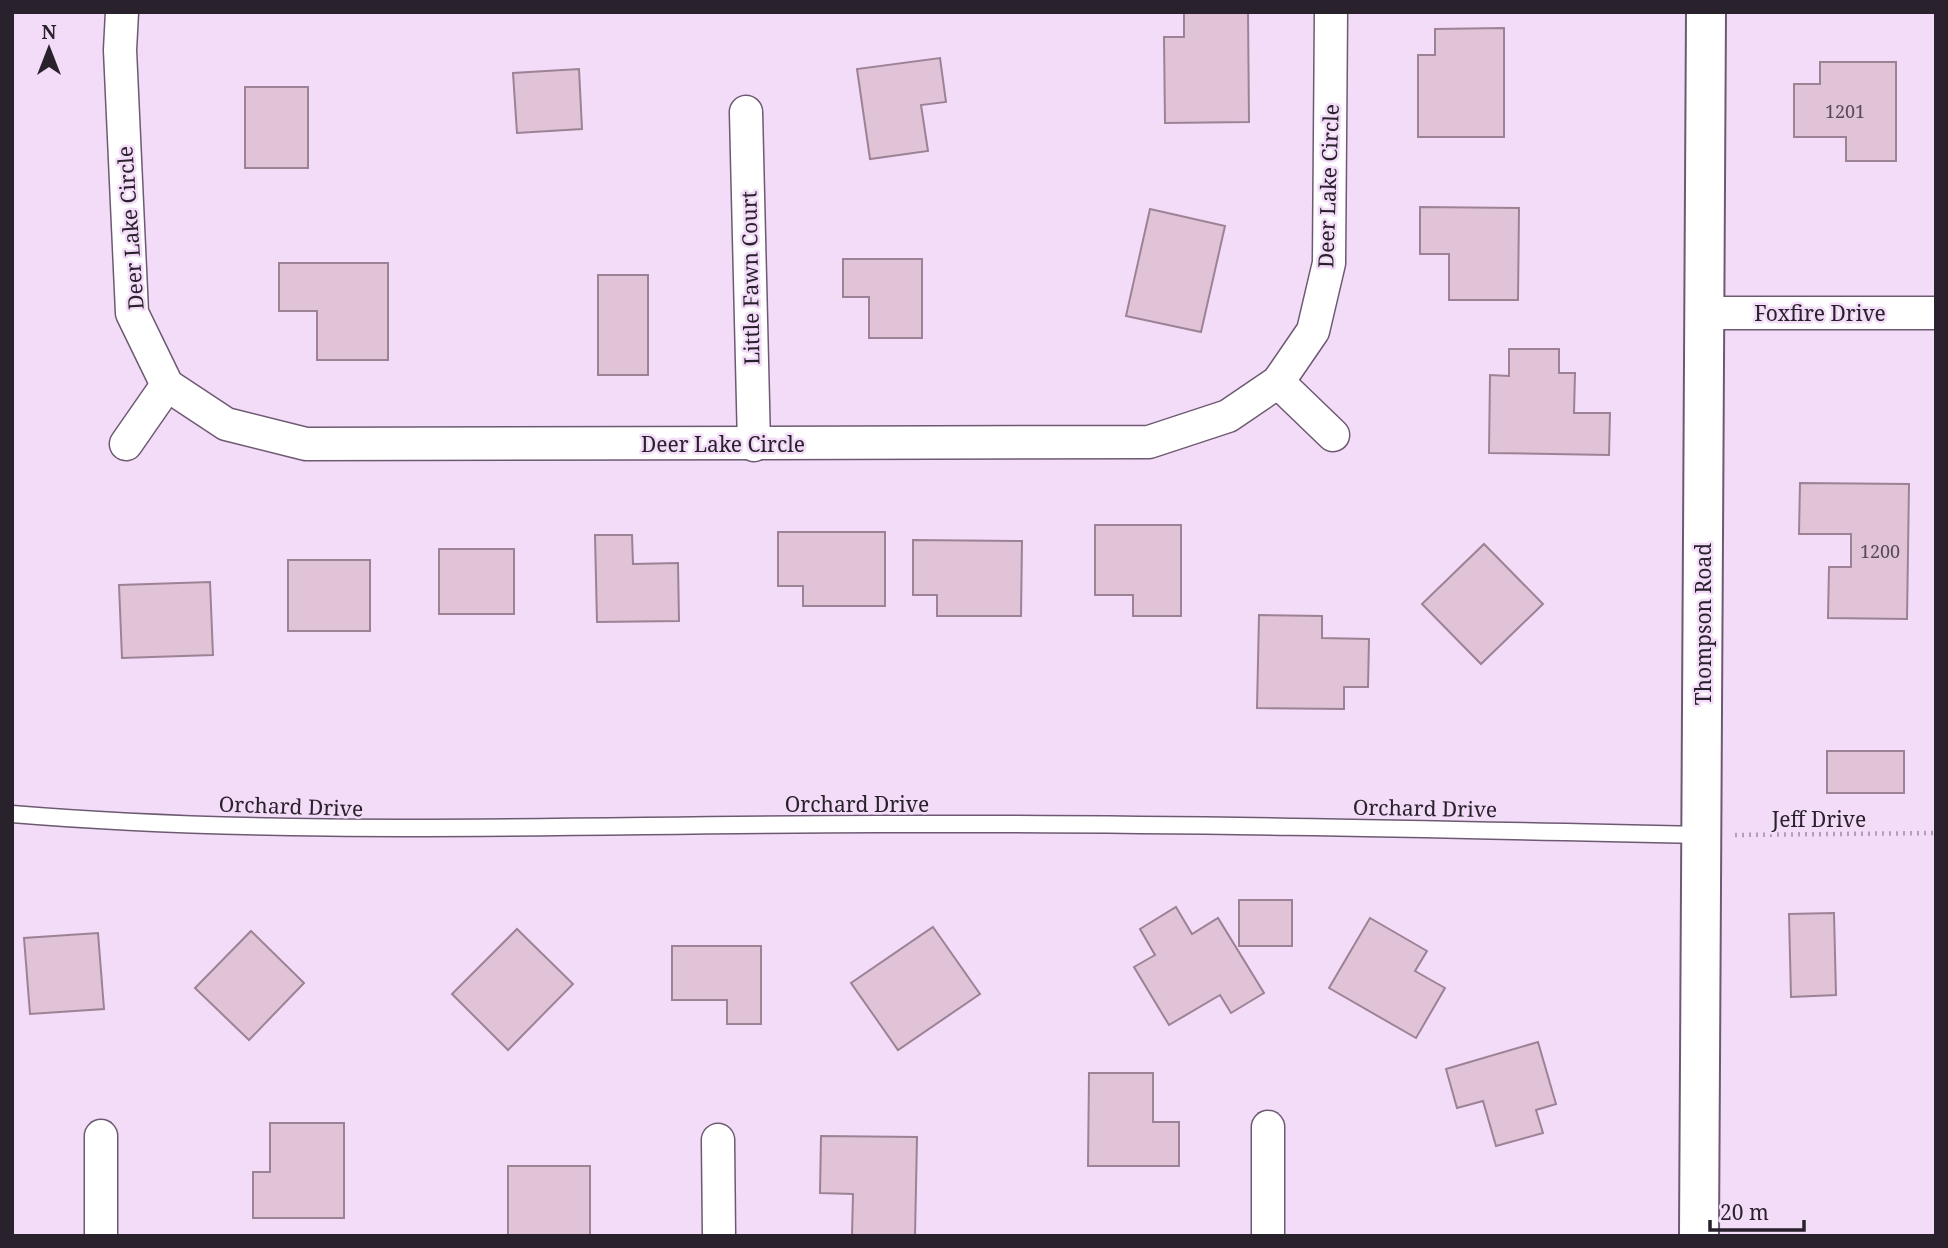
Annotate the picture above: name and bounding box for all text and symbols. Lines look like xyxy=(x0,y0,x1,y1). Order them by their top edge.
north arrow xyxy=(14,14,84,84)
text: N xyxy=(42,19,57,45)
house number: 1201 xyxy=(1825,99,1865,123)
street label: Deer Lake Circle xyxy=(1311,103,1345,269)
street label: Deer Lake Circle xyxy=(110,145,150,311)
street label: Little Fawn Court xyxy=(734,191,766,365)
street label: Foxfire Drive xyxy=(1754,299,1886,327)
street label: Deer Lake Circle xyxy=(641,430,805,458)
house number: 1200 xyxy=(1860,539,1900,563)
street label: Thompson Road xyxy=(1689,543,1717,705)
street label: Orchard Drive xyxy=(218,789,364,823)
street label: Orchard Drive xyxy=(785,790,929,818)
street label: Orchard Drive xyxy=(1353,793,1497,823)
street label: Jeff Drive xyxy=(1771,805,1866,833)
scale bar xyxy=(1710,1188,1804,1232)
text: 20 m xyxy=(1720,1198,1769,1226)

